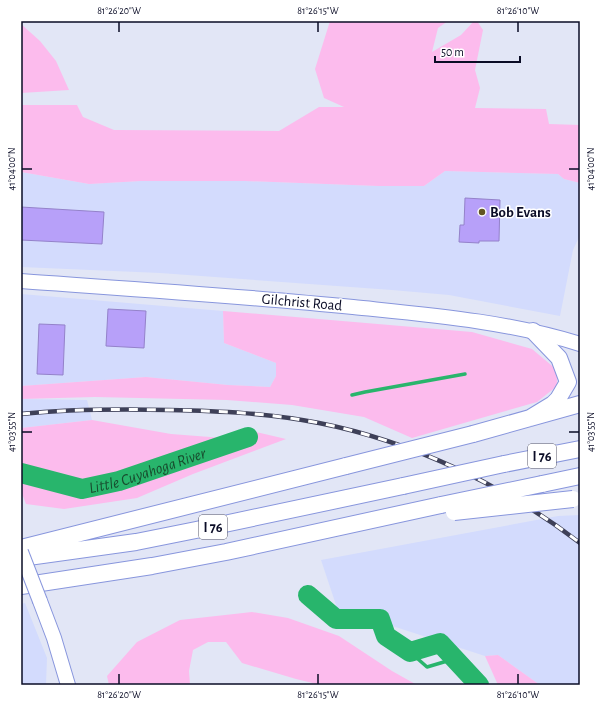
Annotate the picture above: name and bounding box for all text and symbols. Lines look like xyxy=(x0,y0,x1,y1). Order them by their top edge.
text: 81°26'20"W xyxy=(97,6,141,16)
text: 81°26'15"W xyxy=(297,6,339,16)
text: 81°26'10"W xyxy=(497,6,539,16)
scale bar xyxy=(435,38,520,64)
text: 50 m xyxy=(441,46,464,58)
text: 41°04'00"N xyxy=(7,147,17,191)
text: 41°04'00"N xyxy=(586,147,596,191)
place label: Bob Evans xyxy=(490,205,551,220)
marker: Bob Evans xyxy=(477,207,487,217)
street label: Gilchrist Road xyxy=(261,292,343,314)
text: 41°03'55"N xyxy=(7,412,17,452)
text: 41°03'55"N xyxy=(586,412,596,452)
road number: I 76 xyxy=(528,444,556,468)
water label: Little Cuyahoga River xyxy=(87,445,209,496)
road number: I 76 xyxy=(199,515,227,539)
text: 81°26'20"W xyxy=(97,690,141,700)
text: 81°26'15"W xyxy=(297,690,339,700)
text: 81°26'10"W xyxy=(497,690,539,700)

